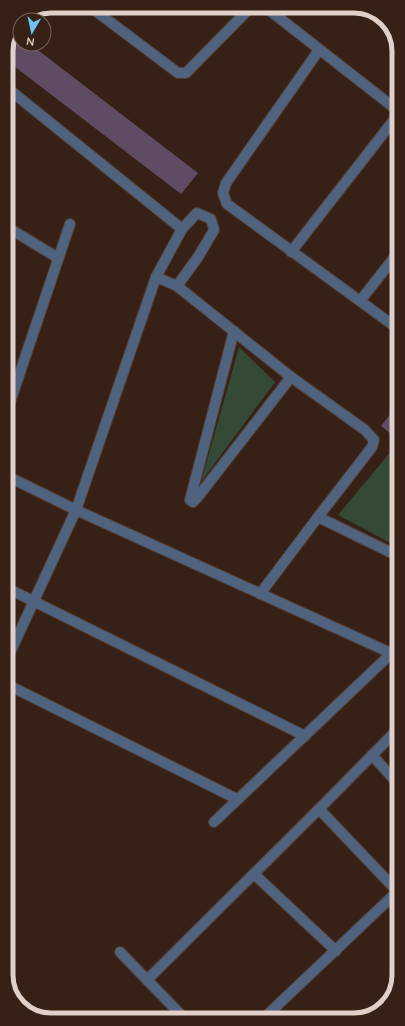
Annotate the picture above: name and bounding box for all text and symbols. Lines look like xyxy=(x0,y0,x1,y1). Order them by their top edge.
north arrow xyxy=(12,12,52,52)
text: N xyxy=(25,34,36,49)

